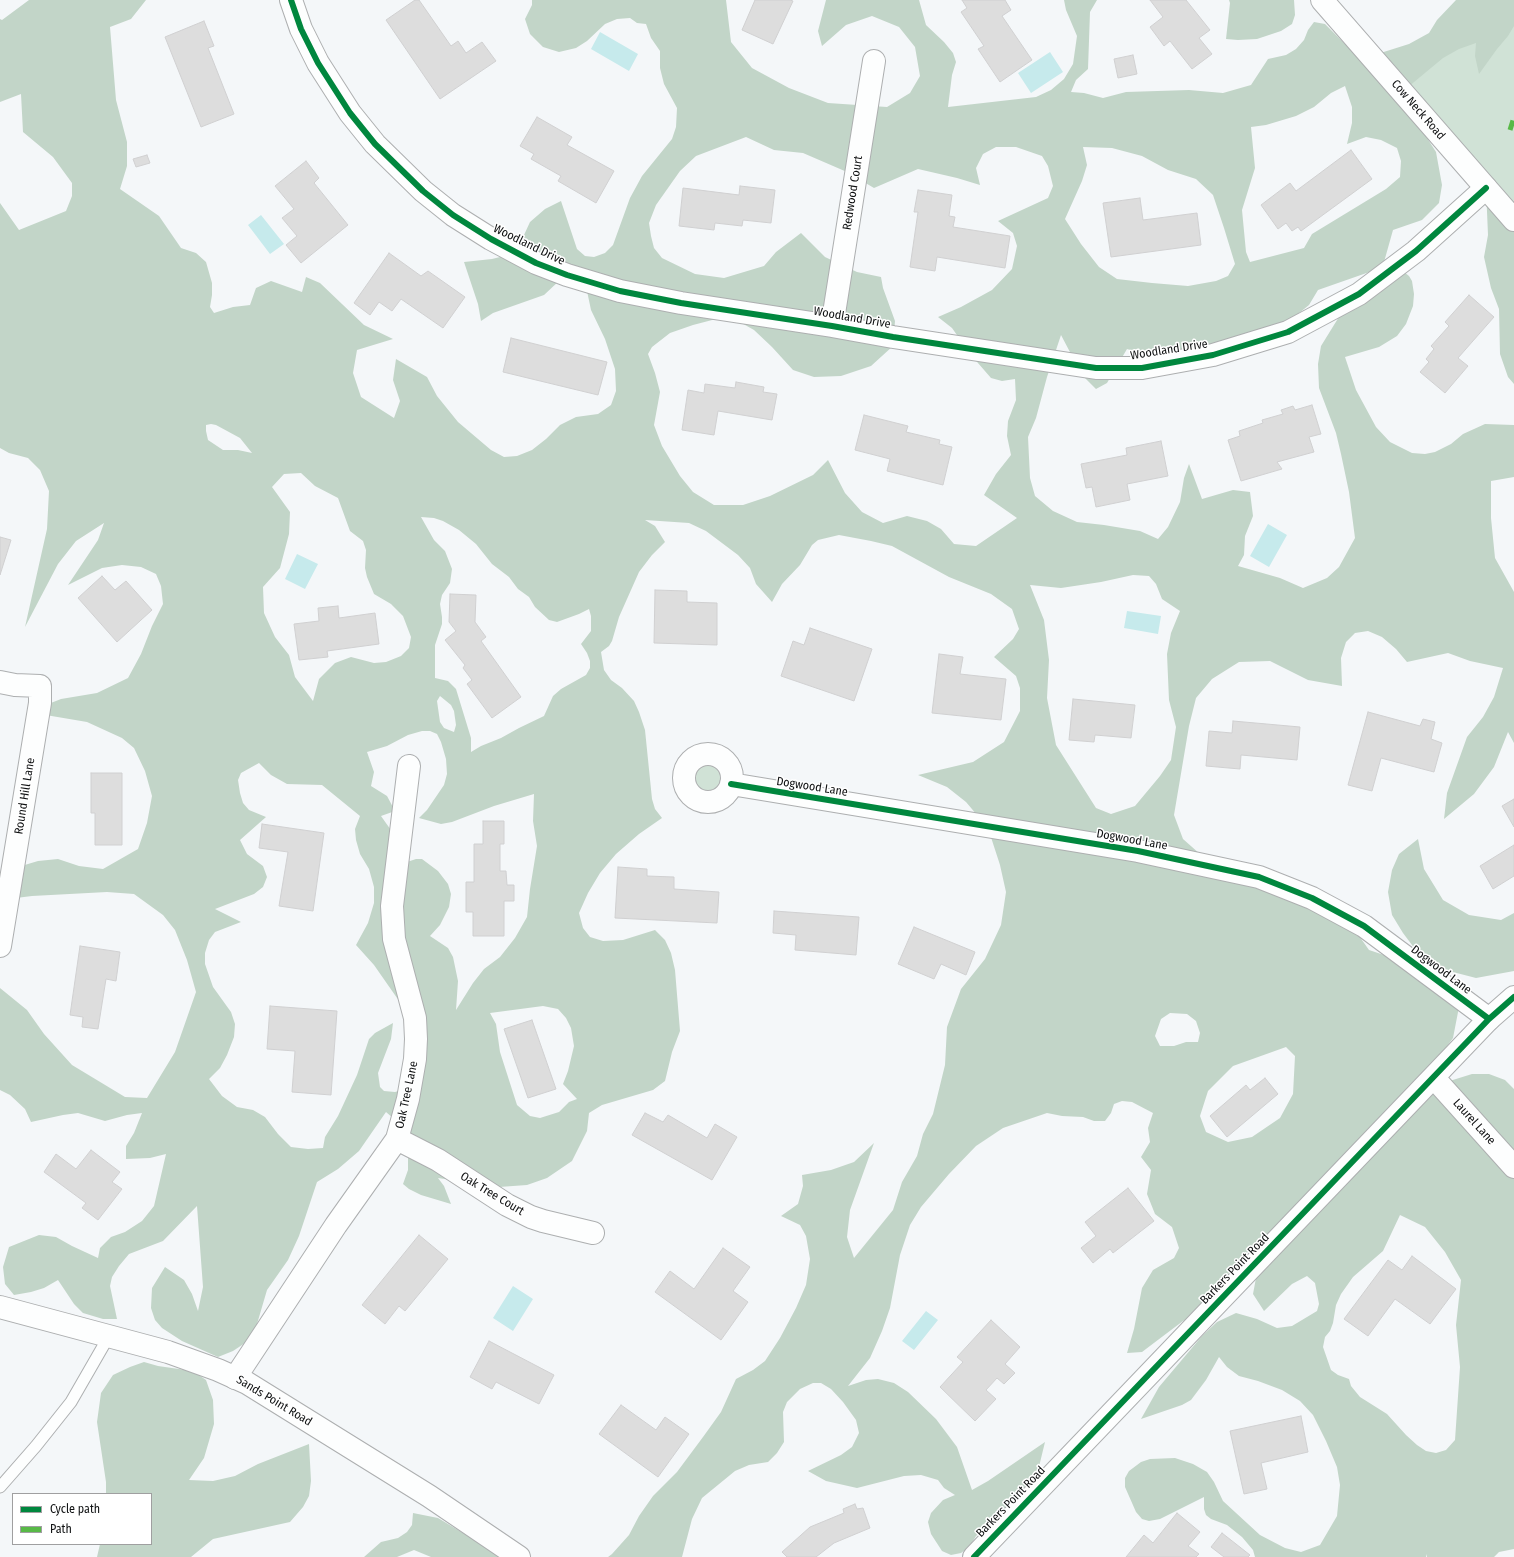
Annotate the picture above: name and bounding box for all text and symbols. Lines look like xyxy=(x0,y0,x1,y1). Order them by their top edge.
street label: Cow Neck Road xyxy=(1388,77,1448,143)
street label: Redwood Court xyxy=(840,155,866,231)
street label: Woodland Drive xyxy=(491,221,567,269)
street label: Woodland Drive xyxy=(812,304,892,332)
street label: Woodland Drive xyxy=(1129,337,1209,363)
street label: Round Hill Lane xyxy=(12,757,38,835)
street label: Dogwood Lane xyxy=(775,774,849,800)
street label: Dogwood Lane xyxy=(1095,827,1169,853)
street label: Dogwood Lane xyxy=(1408,943,1474,997)
street label: Oak Tree Lane xyxy=(393,1060,421,1130)
street label: Laurel Lane xyxy=(1450,1096,1498,1148)
street label: Oak Tree Court xyxy=(457,1169,527,1219)
street label: Barkers Point Road xyxy=(1197,1230,1273,1308)
street label: Sands Point Road xyxy=(234,1373,314,1429)
street label: Barkers Point Road xyxy=(973,1463,1049,1541)
legend xyxy=(12,1493,152,1545)
text: Cycle path xyxy=(50,1502,100,1516)
text: Path xyxy=(50,1522,72,1536)

